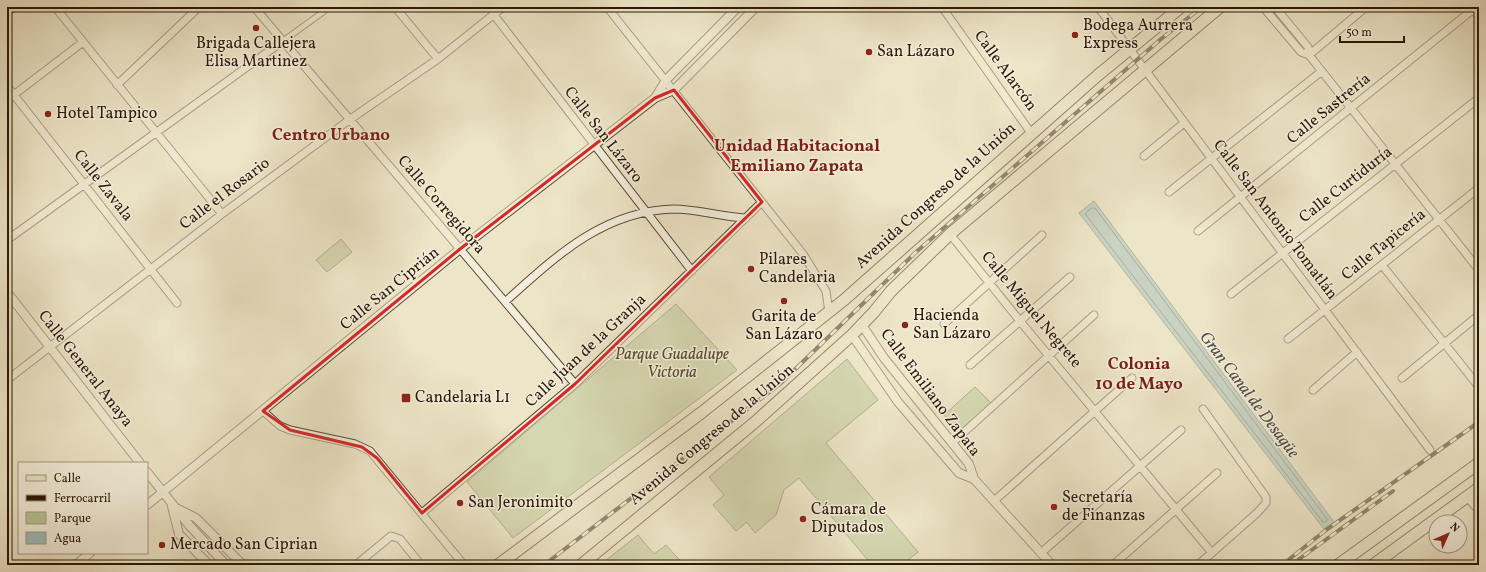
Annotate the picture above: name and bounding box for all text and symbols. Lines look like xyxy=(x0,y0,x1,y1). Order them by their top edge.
place label: Bodega Aurrera Express xyxy=(1083,15,1193,55)
scale bar xyxy=(1340,18,1404,44)
marker: Brigada Callejera Elisa Martinez xyxy=(251,23,261,33)
text: 50 m xyxy=(1346,25,1372,41)
street label: Calle Alarcón xyxy=(968,26,1042,116)
marker: Bodega Aurrera Express xyxy=(1070,30,1080,40)
place label: Brigada Callejera Elisa Martinez xyxy=(196,33,316,73)
place label: San Lázaro xyxy=(877,41,955,63)
marker: San Lázaro xyxy=(864,47,874,57)
street label: Calle Sastrería xyxy=(1283,68,1376,150)
street label: Calle San Lázaro xyxy=(558,82,648,188)
place label: Hotel Tampico xyxy=(56,103,157,125)
marker: Hotel Tampico xyxy=(43,109,53,119)
street label: Avenida Congreso de la Unión xyxy=(851,118,1021,274)
district label: Centro Urbano xyxy=(272,124,390,147)
district label: Unidad Habitacional Emiliano Zapata xyxy=(714,135,880,178)
street label: Calle San Antonio Tomatlán xyxy=(1207,135,1343,305)
street label: Calle Curtiduría xyxy=(1295,142,1397,228)
street label: Calle Zavala xyxy=(68,146,138,226)
street label: Calle Corregidora xyxy=(392,151,490,259)
street label: Calle el Rosario xyxy=(175,153,275,235)
street label: Calle Tapicería xyxy=(1337,204,1431,286)
street label: Calle San Ciprián xyxy=(336,242,444,336)
street label: Calle Miguel Negrete xyxy=(976,247,1086,373)
place label: Pilares Candelaria xyxy=(759,249,836,289)
marker: Pilares Candelaria xyxy=(746,264,756,274)
street label: Calle Juan de la Granja xyxy=(521,289,651,413)
marker: Garita de San Lázaro xyxy=(779,296,789,306)
place label: Hacienda San Lázaro xyxy=(913,305,991,345)
street label: Calle General Anaya xyxy=(32,306,138,432)
place label: Garita de San Lázaro xyxy=(745,306,823,346)
marker: Hacienda San Lázaro xyxy=(900,320,910,330)
street label: Calle Emiliano Zapata xyxy=(875,325,985,461)
water label: Gran Canal de Desagüe xyxy=(1194,327,1305,464)
park label: Parque Guadalupe Victoria xyxy=(615,344,729,384)
district label: Colonia 10 de Mayo xyxy=(1095,353,1183,396)
street label: Avenida Congreso de la Unión xyxy=(625,359,799,511)
place label: Candelaria L1 xyxy=(415,387,510,409)
marker: Candelaria L1 xyxy=(400,392,412,404)
legend xyxy=(18,462,148,554)
text: Calle xyxy=(54,471,81,487)
place label: Secretaría de Finanzas xyxy=(1062,487,1145,527)
text: Ferrocarril xyxy=(54,491,111,507)
place label: San Jeronimito xyxy=(468,492,573,514)
marker: San Jeronimito xyxy=(455,498,465,508)
place label: Cámara de Diputados xyxy=(811,499,886,539)
marker: Secretaría de Finanzas xyxy=(1049,502,1059,512)
text: Parque xyxy=(54,511,91,527)
marker: Cámara de Diputados xyxy=(798,514,808,524)
north arrow xyxy=(1428,514,1468,554)
text: N xyxy=(1446,520,1462,536)
text: Agua xyxy=(54,531,81,547)
place label: Mercado San Ciprian xyxy=(170,534,318,556)
marker: Mercado San Ciprian xyxy=(157,540,167,550)

